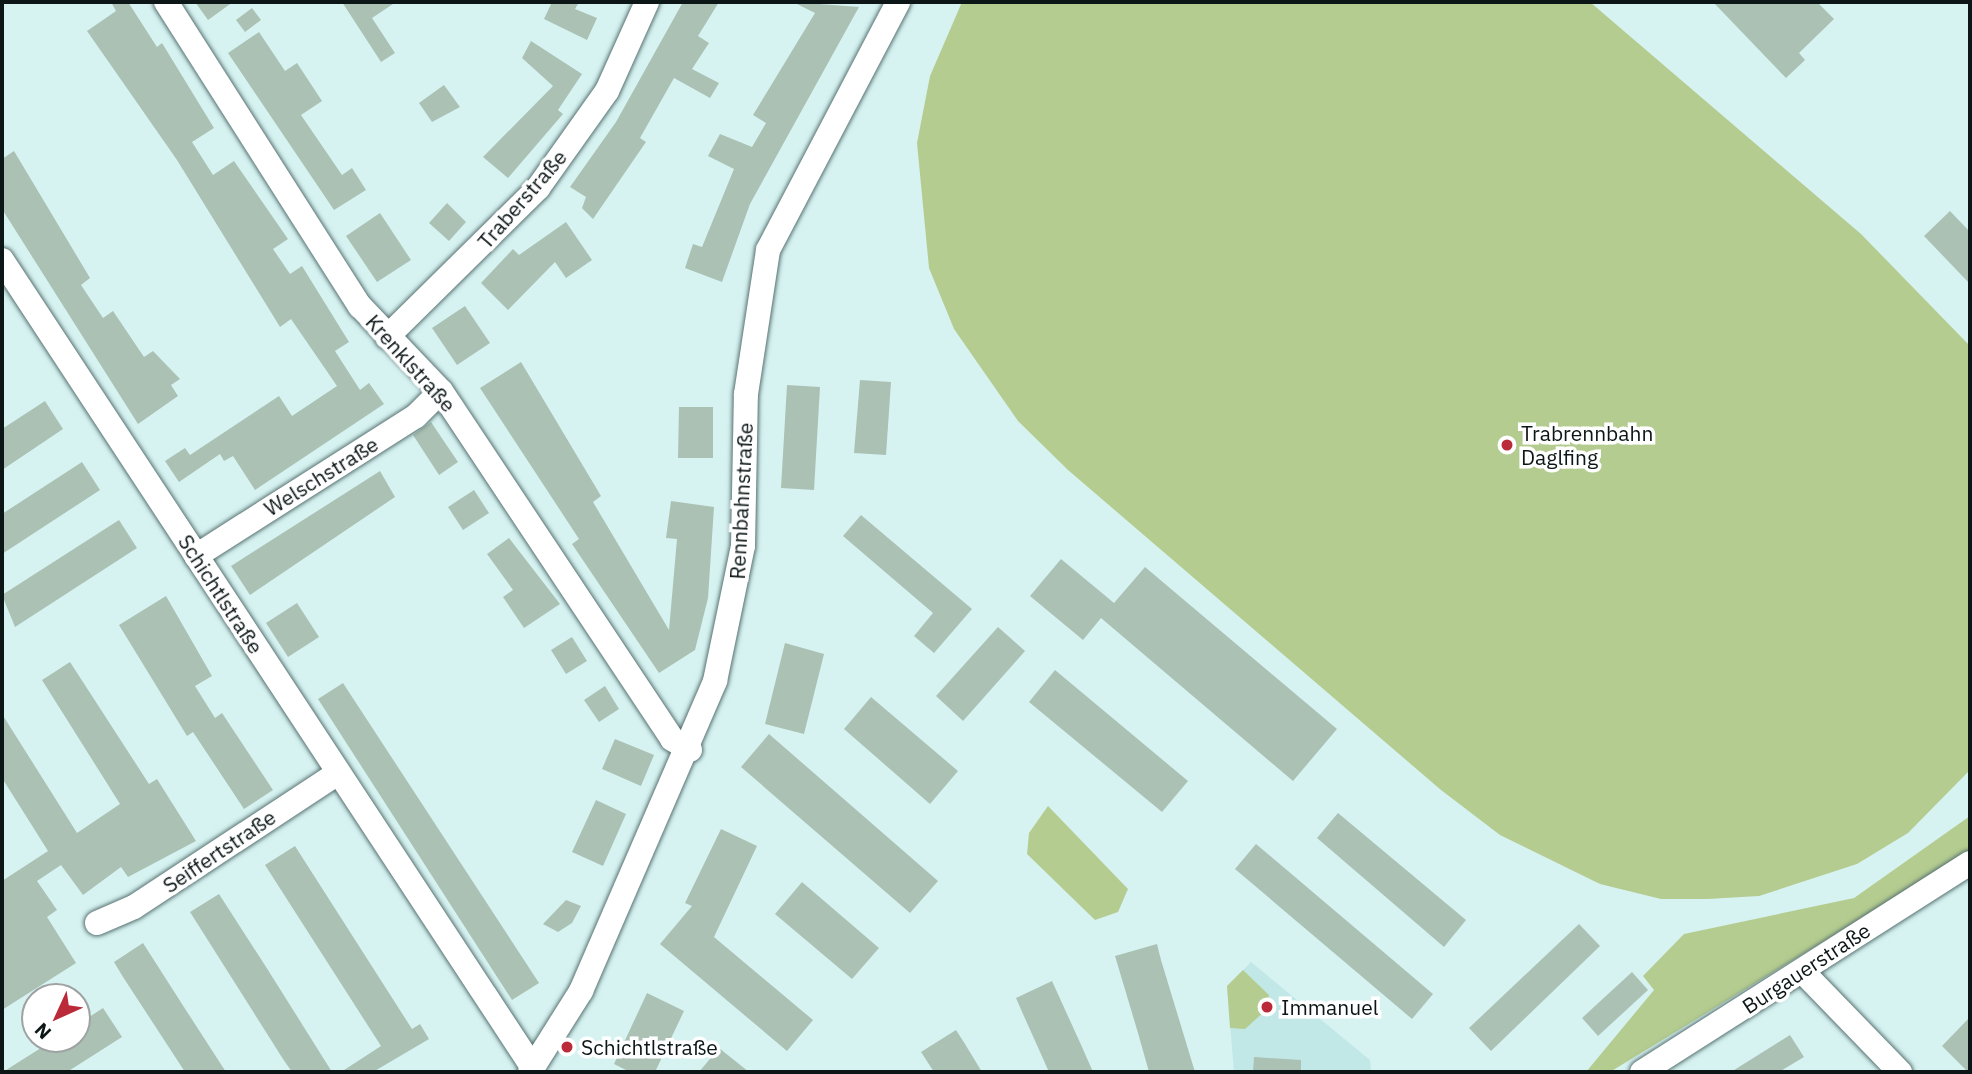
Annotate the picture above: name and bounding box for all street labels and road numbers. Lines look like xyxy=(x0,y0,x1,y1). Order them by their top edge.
street label: Traberstraße xyxy=(472,144,572,254)
street label: Krenklstraße xyxy=(361,309,461,417)
street label: Rennbahnstraße xyxy=(724,422,758,580)
street label: Welschstraße xyxy=(259,431,383,521)
street label: Schichtlstraße xyxy=(173,530,269,658)
street label: Seiffertstraße xyxy=(158,804,280,898)
street label: Burgauerstraße xyxy=(1737,917,1875,1019)

